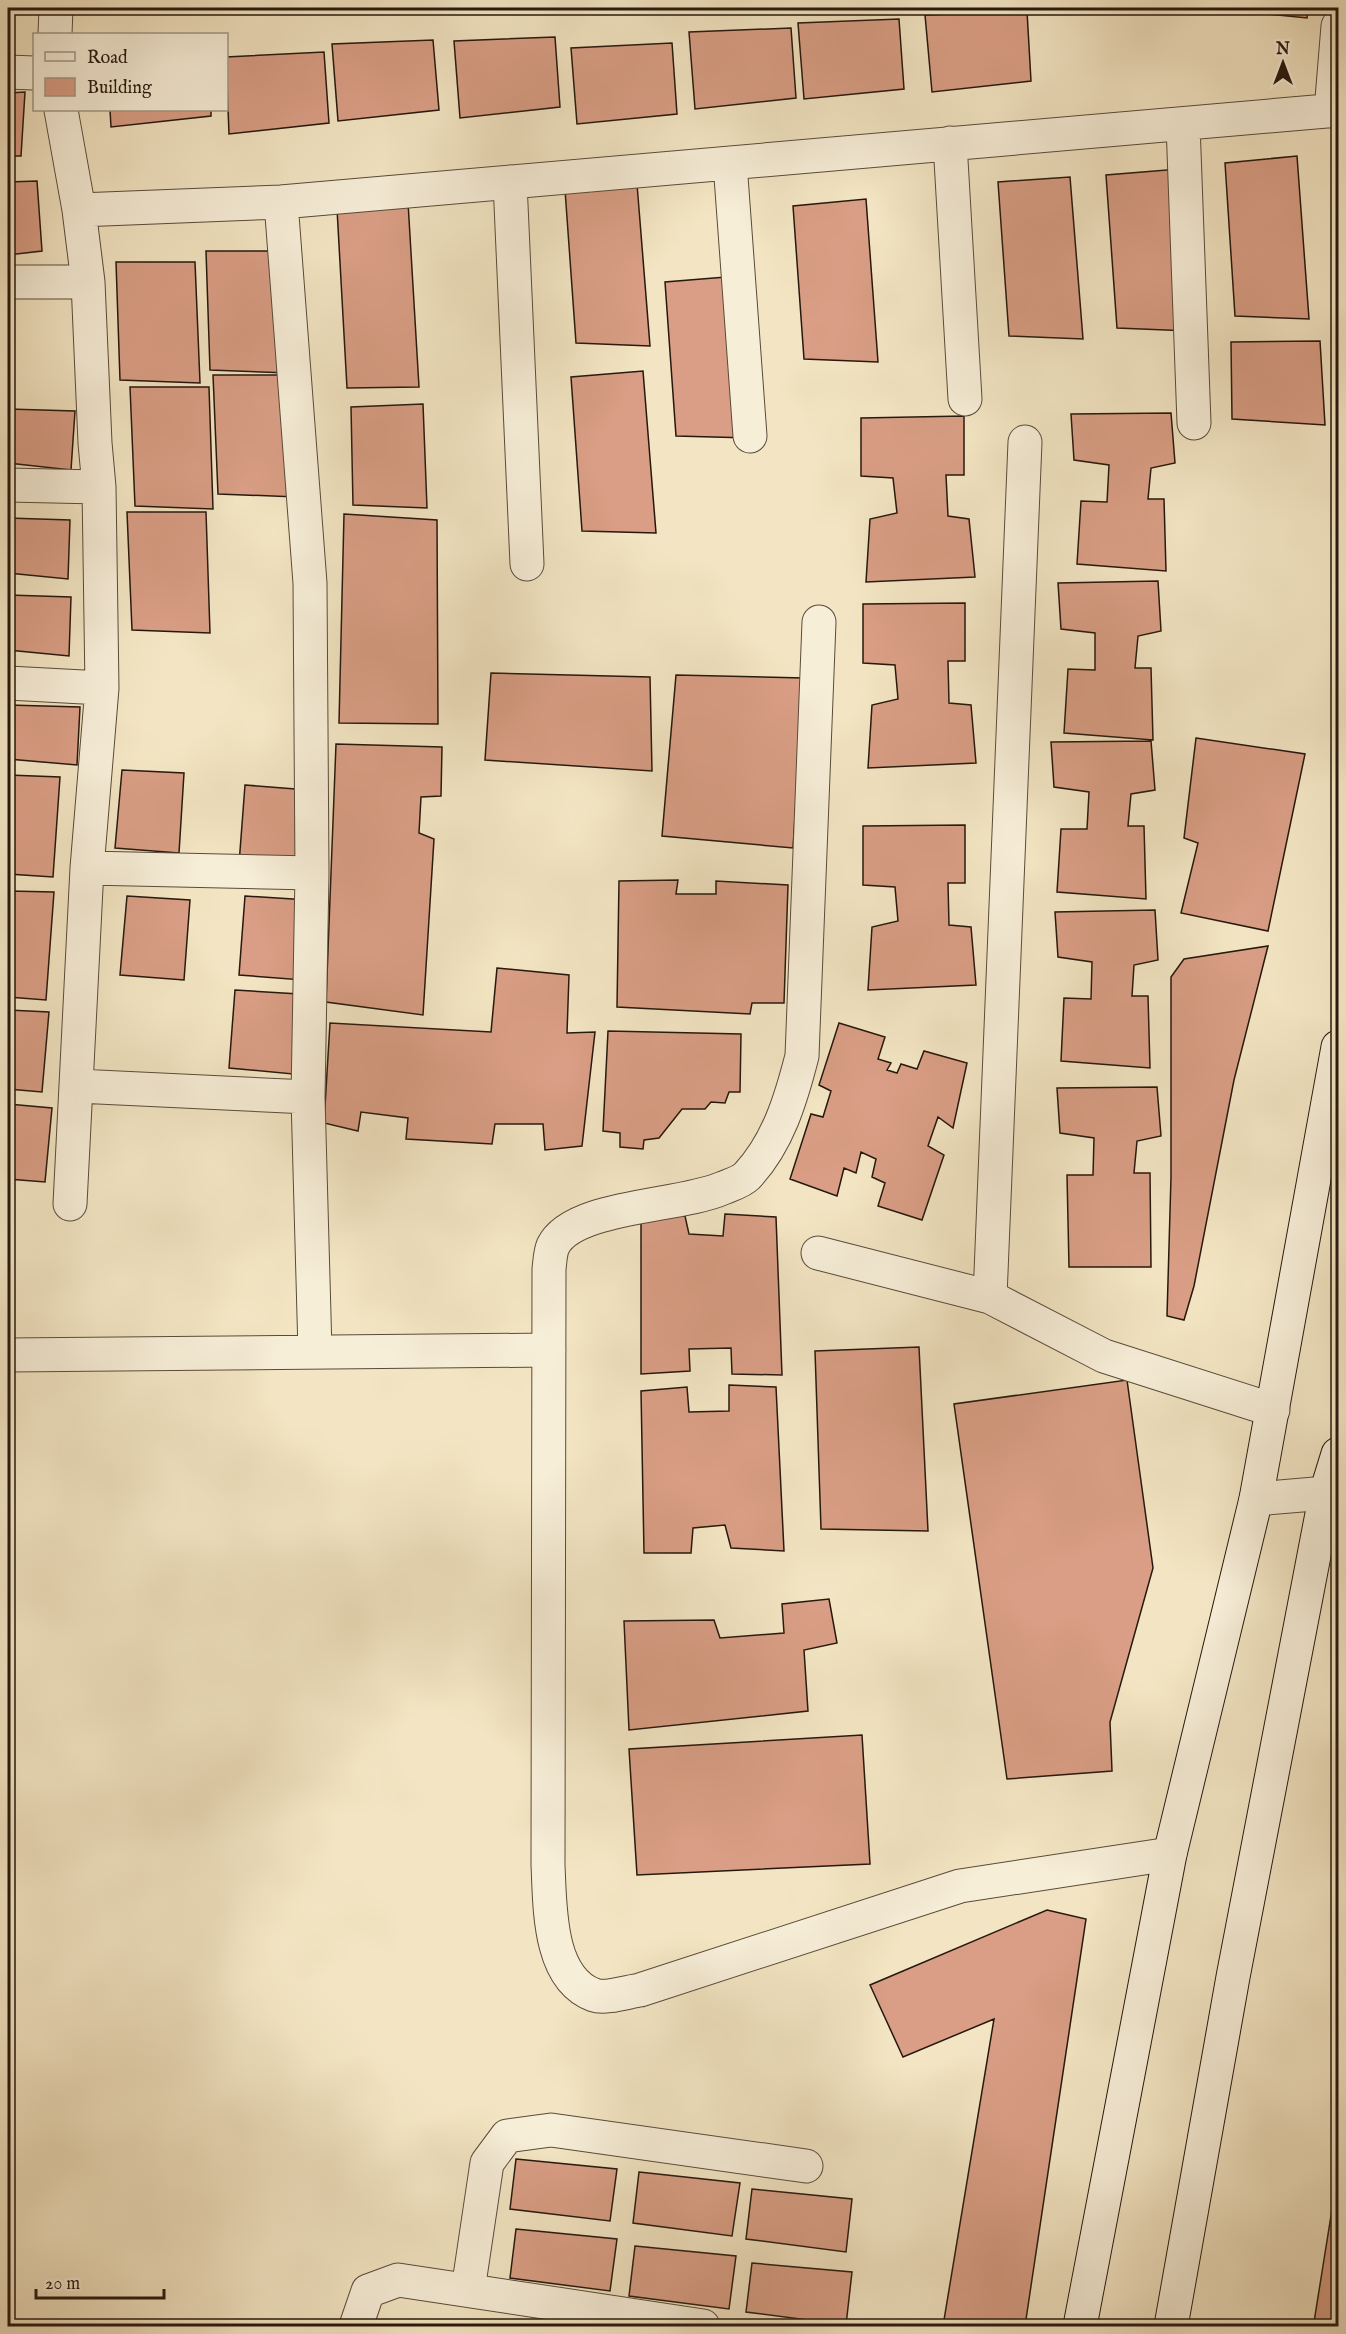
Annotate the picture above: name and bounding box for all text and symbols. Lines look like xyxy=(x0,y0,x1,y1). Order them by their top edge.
legend xyxy=(33,33,228,111)
north arrow xyxy=(1253,33,1313,93)
text: N xyxy=(1275,40,1290,60)
text: Road xyxy=(87,47,128,70)
text: Building xyxy=(87,77,152,100)
scale bar xyxy=(36,2262,164,2300)
text: 20 m xyxy=(45,2273,80,2296)

